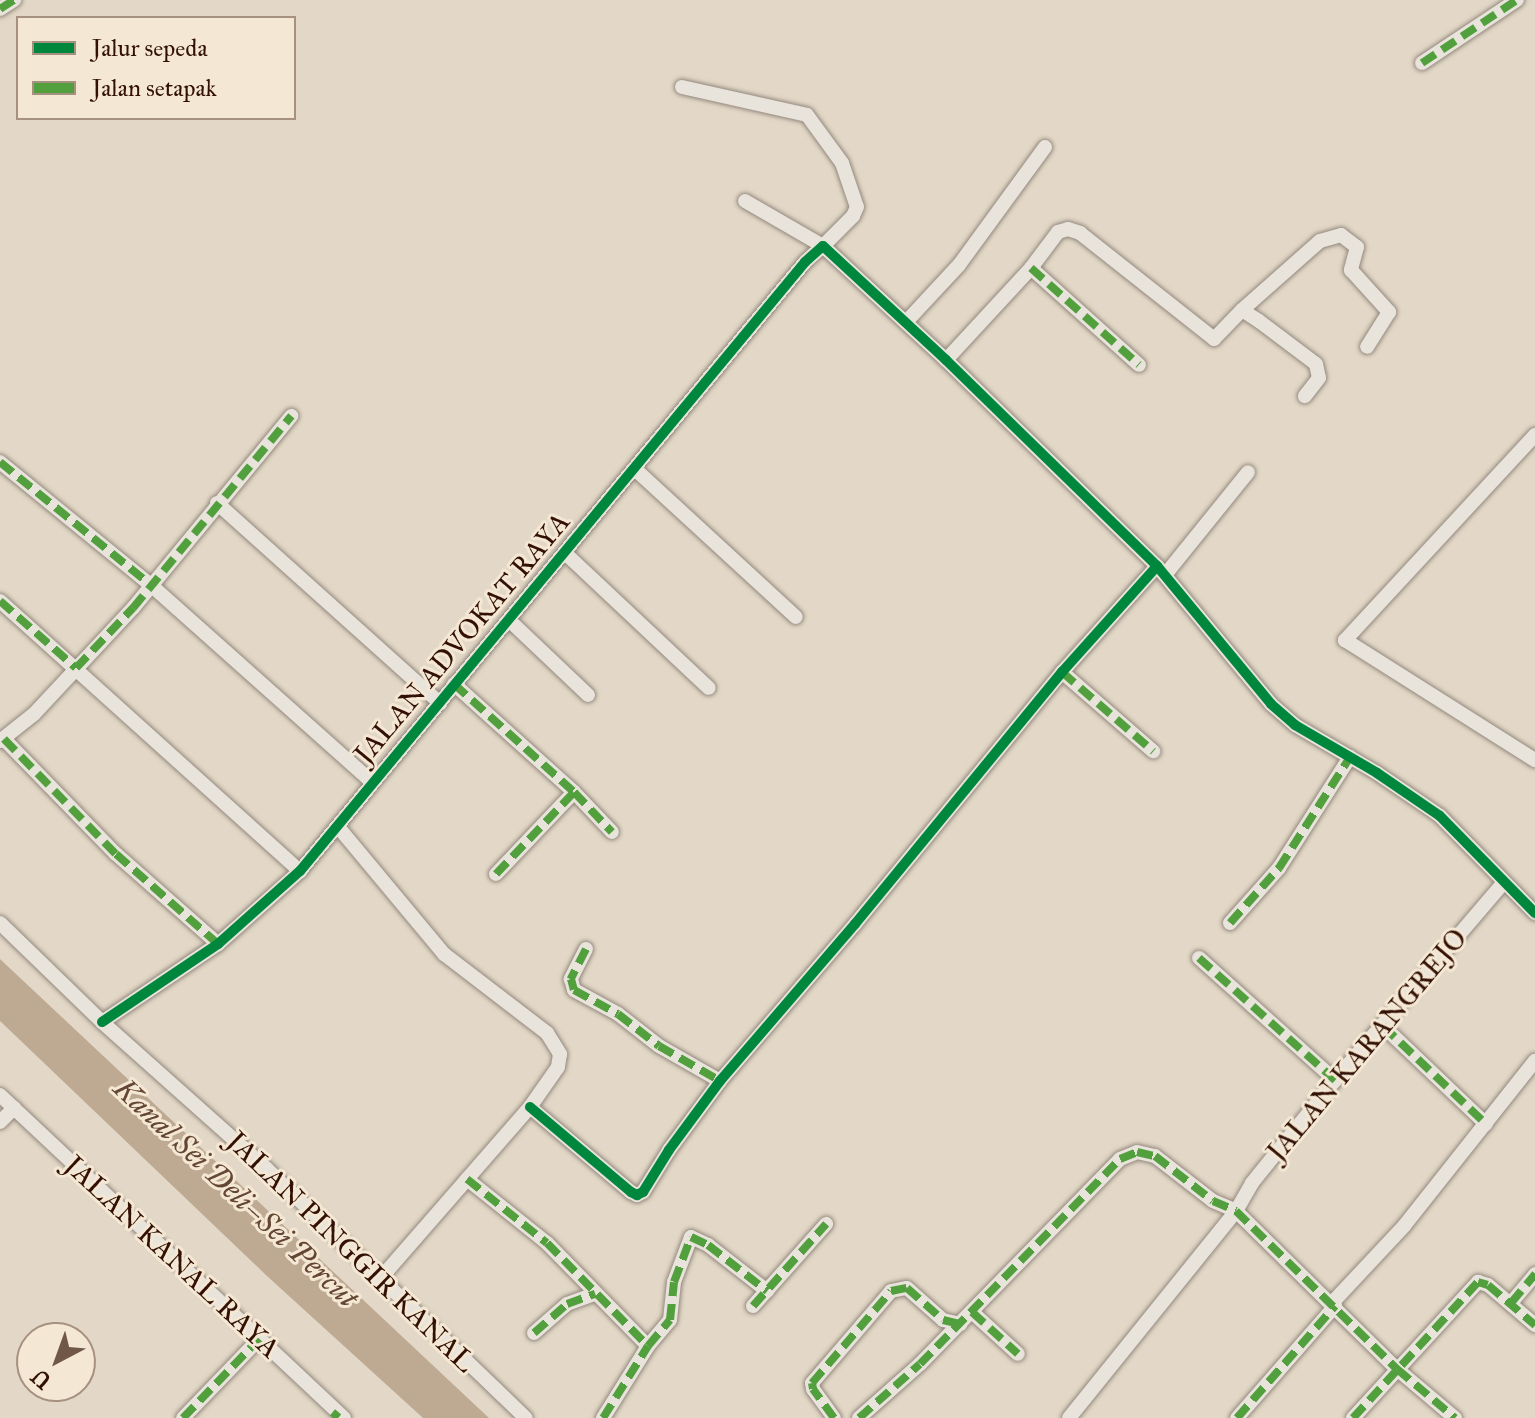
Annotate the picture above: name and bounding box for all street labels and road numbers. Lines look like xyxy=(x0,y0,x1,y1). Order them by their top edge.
street label: JALAN ADVOKAT RAYA xyxy=(347,506,577,770)
street label: JALAN KARANGREJO xyxy=(1260,922,1474,1168)
street label: JALAN PINGGIR KANAL xyxy=(220,1125,482,1379)
street label: JALAN KANAL RAYA xyxy=(57,1149,287,1365)

